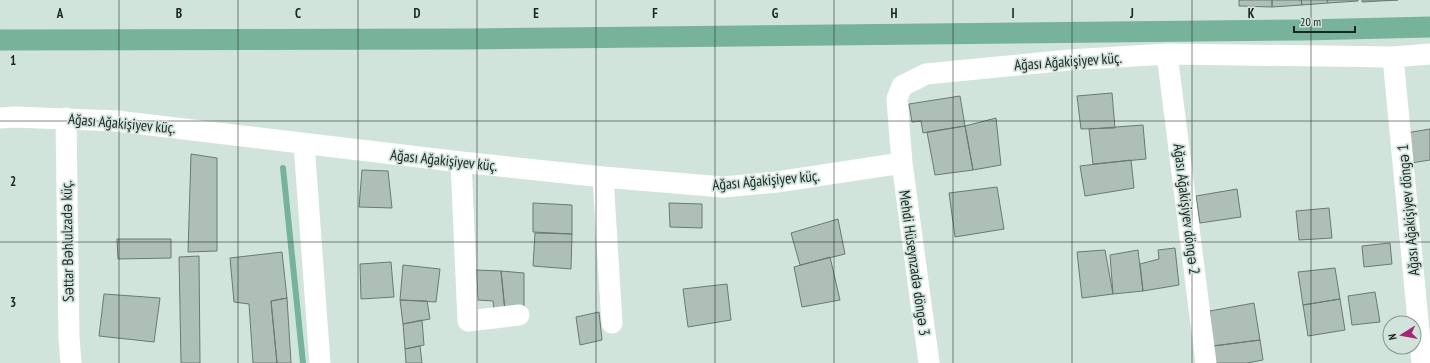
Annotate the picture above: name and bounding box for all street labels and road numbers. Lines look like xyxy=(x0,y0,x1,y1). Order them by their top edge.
street label: Ağası Ağakişiyev küç. xyxy=(1014,48,1123,74)
street label: Ağası Ağakişiyev küç. xyxy=(67,109,177,137)
street label: Ağası Ağakişiyev döngə 2 xyxy=(1170,142,1204,276)
street label: Ağası Ağakişiyev döngə 1 xyxy=(1393,144,1423,276)
street label: Ağası Ağakişiyev küç. xyxy=(389,145,499,175)
street label: Ağası Ağakişiyev küç. xyxy=(711,166,821,194)
street label: Səttar Bəhlulzadə küç. xyxy=(56,180,78,302)
street label: Mehdi Hüseynzadə döngə 3 xyxy=(895,189,935,337)

